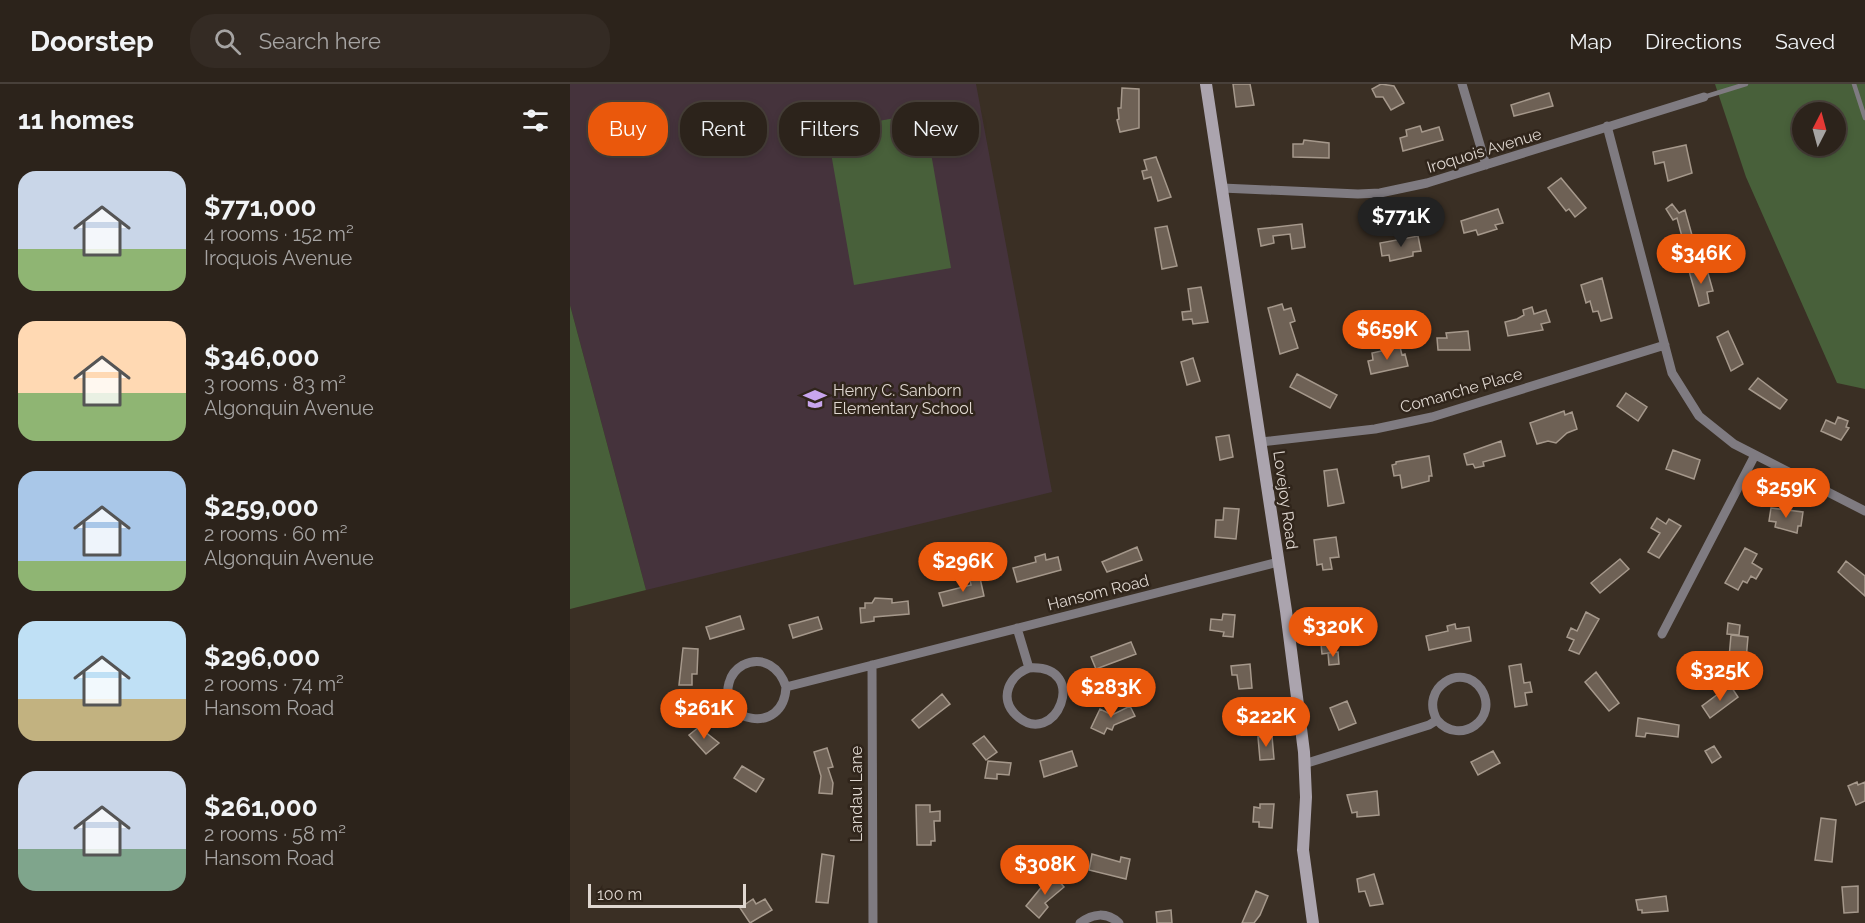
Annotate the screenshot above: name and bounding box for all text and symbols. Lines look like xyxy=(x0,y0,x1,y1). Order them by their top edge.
search box xyxy=(190,14,610,68)
text: Doorstep xyxy=(30,25,154,58)
icon: search xyxy=(211,25,244,58)
text: Search here xyxy=(259,28,381,54)
text: Map xyxy=(1569,29,1612,54)
text: Directions xyxy=(1645,29,1742,54)
text: Saved xyxy=(1775,29,1835,54)
chip: Buy xyxy=(588,102,668,156)
chip: Rent xyxy=(680,102,767,156)
chip: Filters xyxy=(779,102,880,156)
chip: New xyxy=(892,102,979,156)
north arrow xyxy=(1792,102,1846,156)
map controls xyxy=(1792,102,1846,156)
icon: filters xyxy=(519,104,552,137)
text: 11 homes xyxy=(18,105,134,135)
street label: Iroquois Avenue xyxy=(1425,124,1544,177)
text: $771,000 xyxy=(204,192,317,222)
icon: home xyxy=(66,195,138,267)
pin: $771K xyxy=(1359,197,1443,248)
text: $771K xyxy=(1372,204,1430,228)
text: 4 rooms · 152 m² xyxy=(204,222,354,246)
pin: $346K xyxy=(1659,234,1743,285)
text: $346K xyxy=(1671,241,1731,265)
text: Iroquois Avenue xyxy=(204,246,352,270)
pin: $659K xyxy=(1345,310,1429,361)
text: $659K xyxy=(1356,317,1418,341)
text: $346,000 xyxy=(204,342,319,372)
icon: home xyxy=(66,345,138,417)
street label: Comanche Place xyxy=(1398,364,1524,417)
text: 3 rooms · 83 m² xyxy=(204,372,346,396)
place label: Henry C. Sanborn Elementary School xyxy=(833,381,974,418)
school or university icon: Henry C. Sanborn Elementary School xyxy=(802,386,828,412)
text: Algonquin Avenue xyxy=(204,396,374,420)
street label: Lovejoy Road xyxy=(1269,449,1302,551)
pin: $259K xyxy=(1744,468,1828,519)
text: $259K xyxy=(1756,475,1816,499)
text: $259,000 xyxy=(204,492,319,522)
icon: home xyxy=(66,495,138,567)
text: 2 rooms · 60 m² xyxy=(204,522,348,546)
pin: $296K xyxy=(921,542,1005,593)
text: Algonquin Avenue xyxy=(204,546,374,570)
text: $296K xyxy=(932,549,994,573)
street label: Hansom Road xyxy=(1045,571,1151,614)
pin: $320K xyxy=(1291,607,1375,658)
text: $320K xyxy=(1303,614,1363,638)
text: $296,000 xyxy=(204,642,320,672)
icon: home xyxy=(66,645,138,717)
pin: $325K xyxy=(1678,651,1762,702)
text: $325K xyxy=(1690,658,1750,682)
pin: $283K xyxy=(1069,668,1153,719)
text: 2 rooms · 74 m² xyxy=(204,672,344,696)
text: $283K xyxy=(1081,675,1141,699)
pin: $261K xyxy=(662,689,746,740)
text: Hansom Road xyxy=(204,696,334,720)
text: $261K xyxy=(674,696,734,720)
pin: $222K xyxy=(1224,697,1308,748)
text: $222K xyxy=(1236,704,1296,728)
street label: Landau Lane xyxy=(847,746,866,842)
text: $261,000 xyxy=(204,792,318,822)
icon: home xyxy=(66,795,138,867)
text: 2 rooms · 58 m² xyxy=(204,822,346,846)
pin: $308K xyxy=(1003,845,1087,896)
text: Hansom Road xyxy=(204,846,334,870)
text: $308K xyxy=(1014,852,1076,876)
scale bar xyxy=(588,881,746,908)
text: 100 m xyxy=(597,885,642,904)

